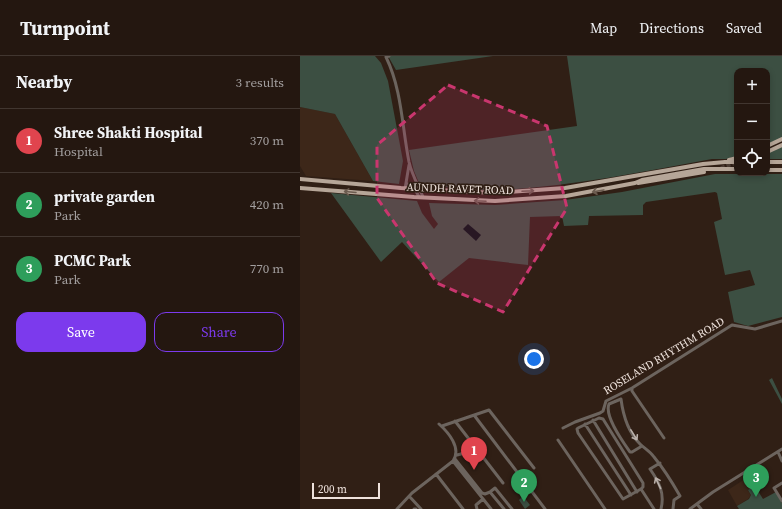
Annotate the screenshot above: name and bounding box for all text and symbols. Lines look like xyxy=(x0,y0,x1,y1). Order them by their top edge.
text: Turnpoint xyxy=(20,15,110,41)
text: Map xyxy=(590,18,617,38)
text: Directions xyxy=(639,18,704,38)
text: Saved xyxy=(726,18,762,38)
map controls xyxy=(734,68,770,176)
button: + xyxy=(734,68,770,104)
text: Nearby xyxy=(16,70,72,94)
text: 3 results xyxy=(236,74,284,91)
button: − xyxy=(734,104,770,140)
text: Shree Shakti Hospital xyxy=(54,122,203,143)
text: 1 xyxy=(25,132,33,149)
text: 370 m xyxy=(250,132,284,149)
button: locate xyxy=(734,140,770,176)
text: Hospital xyxy=(54,143,103,160)
street label: AUNDH RAVET ROAD xyxy=(406,180,514,198)
text: private garden xyxy=(54,186,155,207)
one-way arrow xyxy=(592,187,605,195)
one-way arrow xyxy=(344,188,357,195)
one-way arrow xyxy=(521,188,534,195)
text: 2 xyxy=(25,196,33,213)
text: 420 m xyxy=(250,196,284,213)
one-way arrow xyxy=(474,197,487,204)
text: Park xyxy=(54,207,81,224)
text: PCMC Park xyxy=(54,250,131,271)
text: 3 xyxy=(25,260,33,277)
text: 770 m xyxy=(250,260,284,277)
text: Park xyxy=(54,271,81,288)
button: Save xyxy=(16,312,146,352)
button: Share xyxy=(154,312,284,352)
street label: ROSELAND RHYTHM ROAD xyxy=(601,314,728,398)
your location xyxy=(524,349,544,369)
one-way arrow xyxy=(630,429,638,440)
pin: 1 xyxy=(461,437,487,470)
pin: 3 xyxy=(743,464,769,497)
pin: 2 xyxy=(511,469,537,502)
one-way arrow xyxy=(654,477,662,489)
scale bar xyxy=(312,481,380,500)
text: 200 m xyxy=(318,482,347,497)

